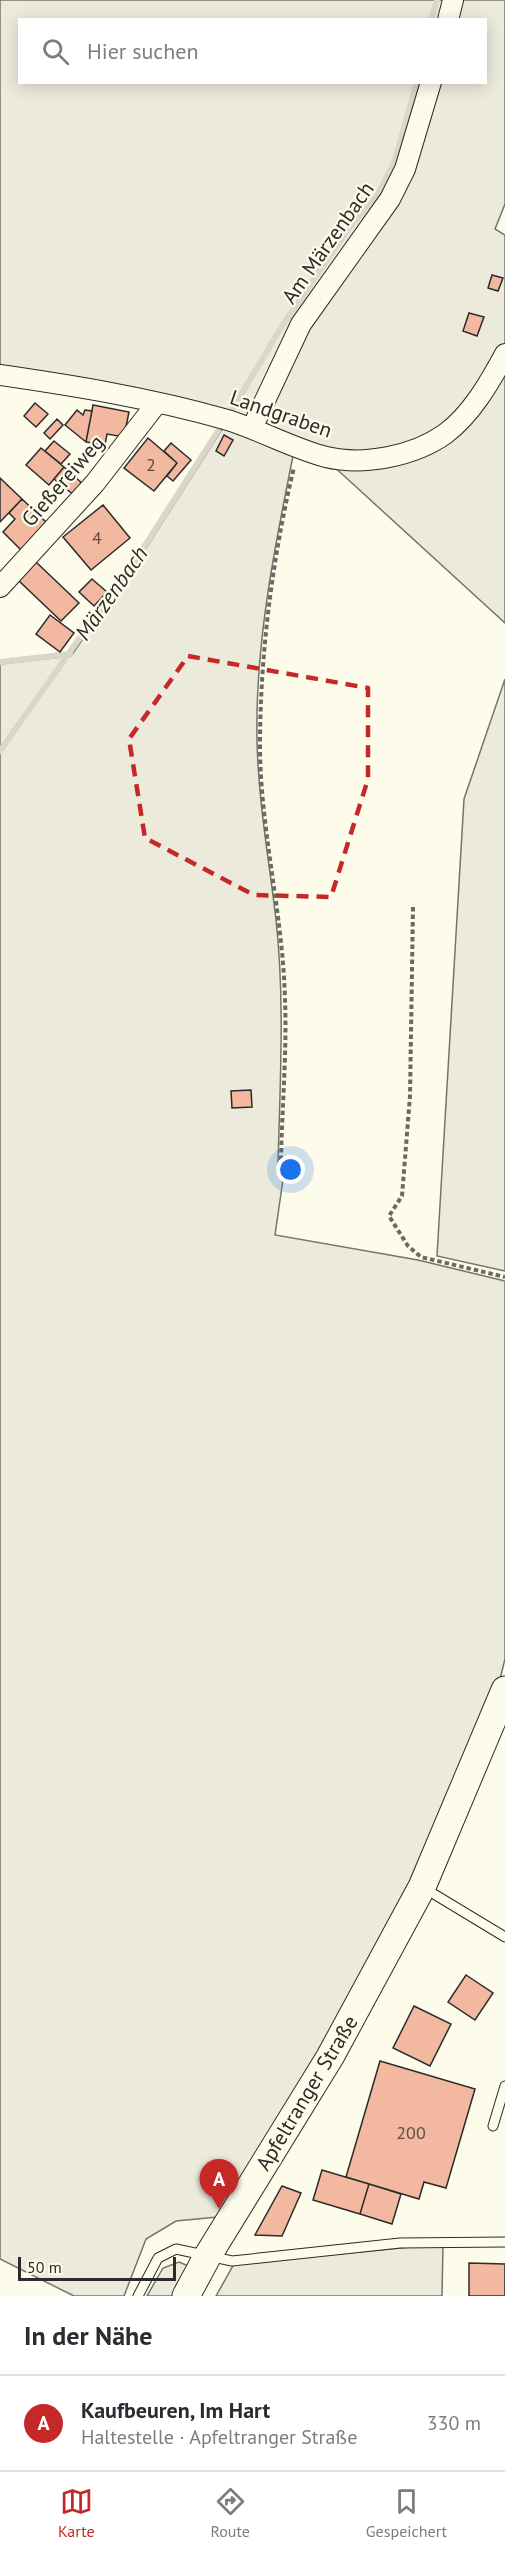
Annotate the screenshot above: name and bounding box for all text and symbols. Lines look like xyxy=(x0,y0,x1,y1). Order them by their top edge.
search box xyxy=(18,18,487,84)
icon: search xyxy=(39,35,72,68)
text: Hier suchen xyxy=(87,37,199,65)
street label: Am Märzenbach xyxy=(276,176,380,309)
street label: Landgraben xyxy=(227,384,336,444)
street label: Gießereiweg xyxy=(15,429,110,532)
house number: 2 xyxy=(146,453,156,476)
house number: 4 xyxy=(92,526,102,549)
water label: Märzenbach xyxy=(68,541,154,645)
your location xyxy=(276,1155,305,1184)
street label: Apfeltranger Straße xyxy=(250,2010,364,2175)
house number: 200 xyxy=(396,2121,426,2144)
pin: A xyxy=(200,2160,238,2209)
scale bar xyxy=(18,2254,176,2282)
text: 50 m xyxy=(27,2257,62,2277)
text: In der Nähe xyxy=(24,2319,152,2352)
text: Kaufbeuren, Im Hart xyxy=(81,2396,270,2424)
text: A xyxy=(37,2410,50,2436)
text: 330 m xyxy=(427,2410,481,2436)
text: Haltestelle · Apfeltranger Straße xyxy=(81,2424,357,2450)
tab: Karte xyxy=(58,2485,95,2541)
tab: Route xyxy=(211,2485,250,2541)
tab: Gespeichert xyxy=(366,2485,447,2541)

